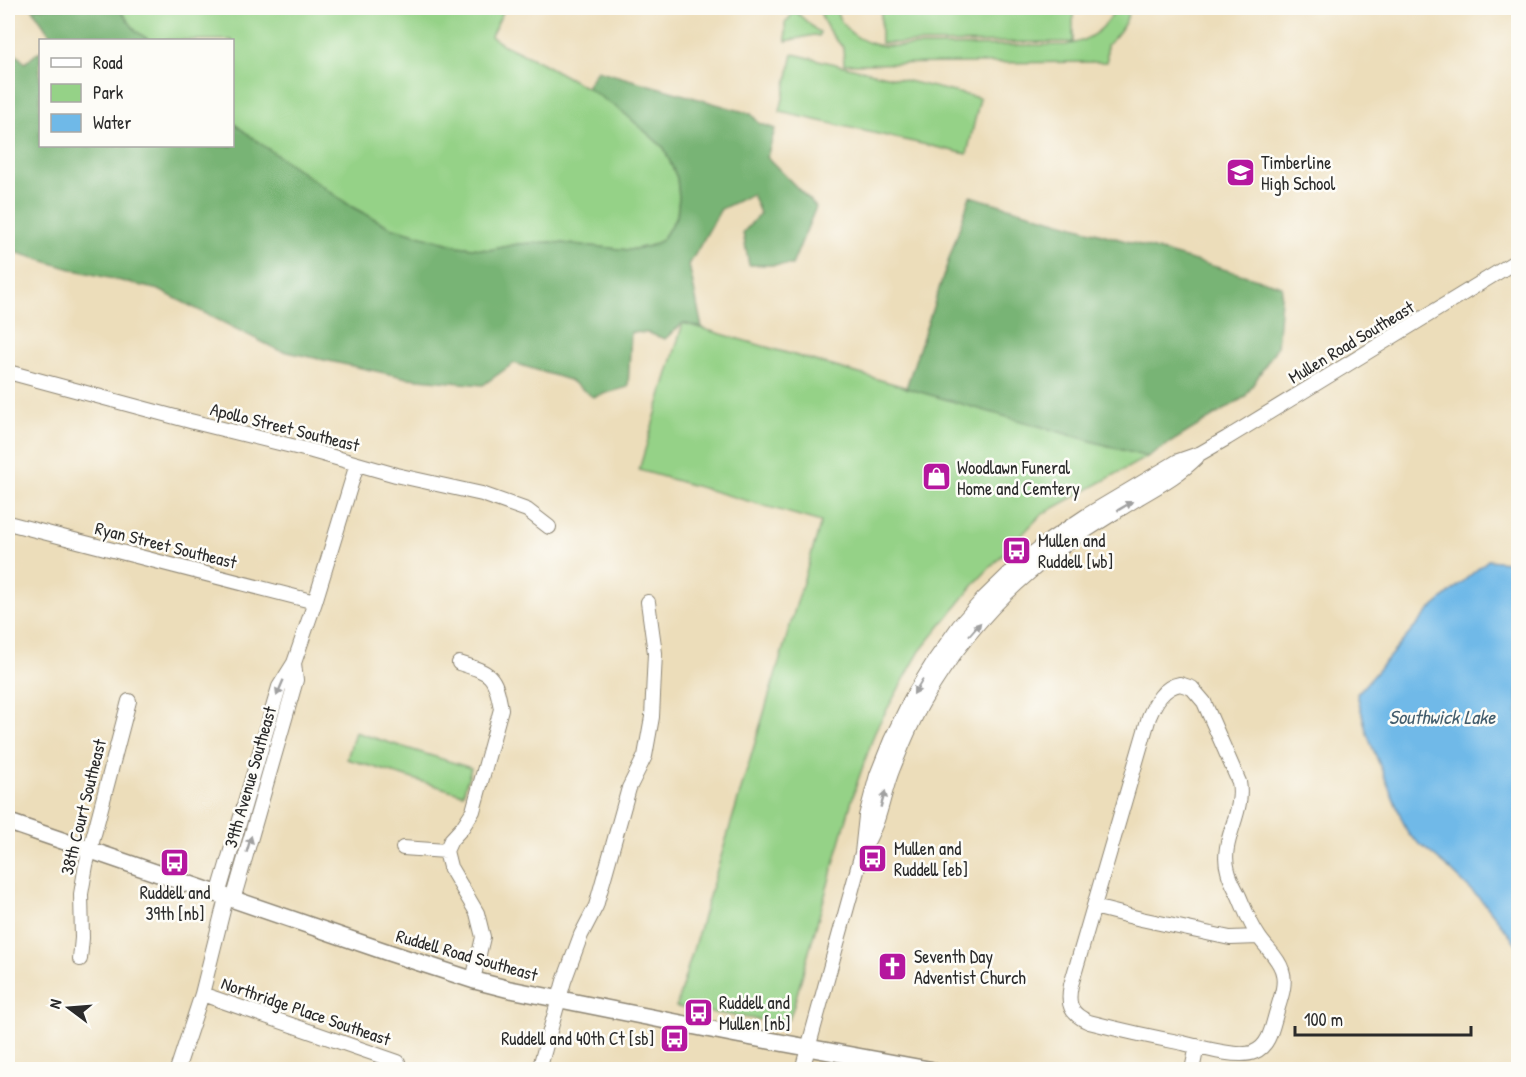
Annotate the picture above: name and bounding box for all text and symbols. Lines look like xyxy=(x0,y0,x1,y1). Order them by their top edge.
legend xyxy=(39,39,234,147)
text: Road xyxy=(93,50,123,75)
text: Park xyxy=(93,80,124,105)
text: Water xyxy=(93,110,131,135)
place label: Timberline High School xyxy=(1261,150,1335,196)
school or university icon: Timberline High School xyxy=(1224,156,1256,188)
street label: Mullen Road Southeast xyxy=(1283,294,1419,389)
street label: Apollo Street Southeast xyxy=(208,396,363,458)
place label: Woodlawn Funeral Home and Cemtery xyxy=(957,455,1080,501)
shop icon: Woodlawn Funeral Home and Cemtery xyxy=(920,461,952,493)
one-way arrow xyxy=(1117,501,1134,511)
street label: Ryan Street Southeast xyxy=(93,515,240,575)
place label: Mullen and Ruddell [wb] xyxy=(1038,528,1113,574)
bus stop icon: Mullen and Ruddell [wb] xyxy=(1001,534,1033,566)
one-way arrow xyxy=(968,621,982,636)
one-way arrow xyxy=(913,679,924,695)
one-way arrow xyxy=(275,680,285,698)
street label: 39th Avenue Southeast xyxy=(218,703,282,851)
water label: Southwick Lake xyxy=(1389,703,1496,730)
street label: 38th Court Southeast xyxy=(54,736,112,878)
one-way arrow xyxy=(879,790,888,808)
one-way arrow xyxy=(245,835,254,853)
place label: Mullen and Ruddell [eb] xyxy=(894,836,968,882)
bus stop icon: Mullen and Ruddell [eb] xyxy=(857,842,889,874)
bus stop icon: Ruddell and 39th [nb] xyxy=(159,847,191,879)
place label: Ruddell and 39th [nb] xyxy=(140,880,210,926)
street label: Ruddell Road Southeast xyxy=(393,923,541,987)
place label: Seventh Day Adventist Church xyxy=(914,944,1026,990)
church icon: Seventh Day Adventist Church xyxy=(877,950,909,982)
street label: Northridge Place Southeast xyxy=(218,970,395,1052)
north arrow xyxy=(39,978,99,1038)
place label: Ruddell and Mullen [nb] xyxy=(719,990,790,1036)
text: N xyxy=(43,996,66,1011)
bus stop icon: Ruddell and Mullen [nb] xyxy=(682,996,714,1028)
scale bar xyxy=(1295,999,1470,1037)
text: 100 m xyxy=(1304,1007,1343,1032)
bus stop icon: Ruddell and 40th Ct [sb] xyxy=(659,1022,691,1054)
place label: Ruddell and 40th Ct [sb] xyxy=(501,1026,654,1051)

